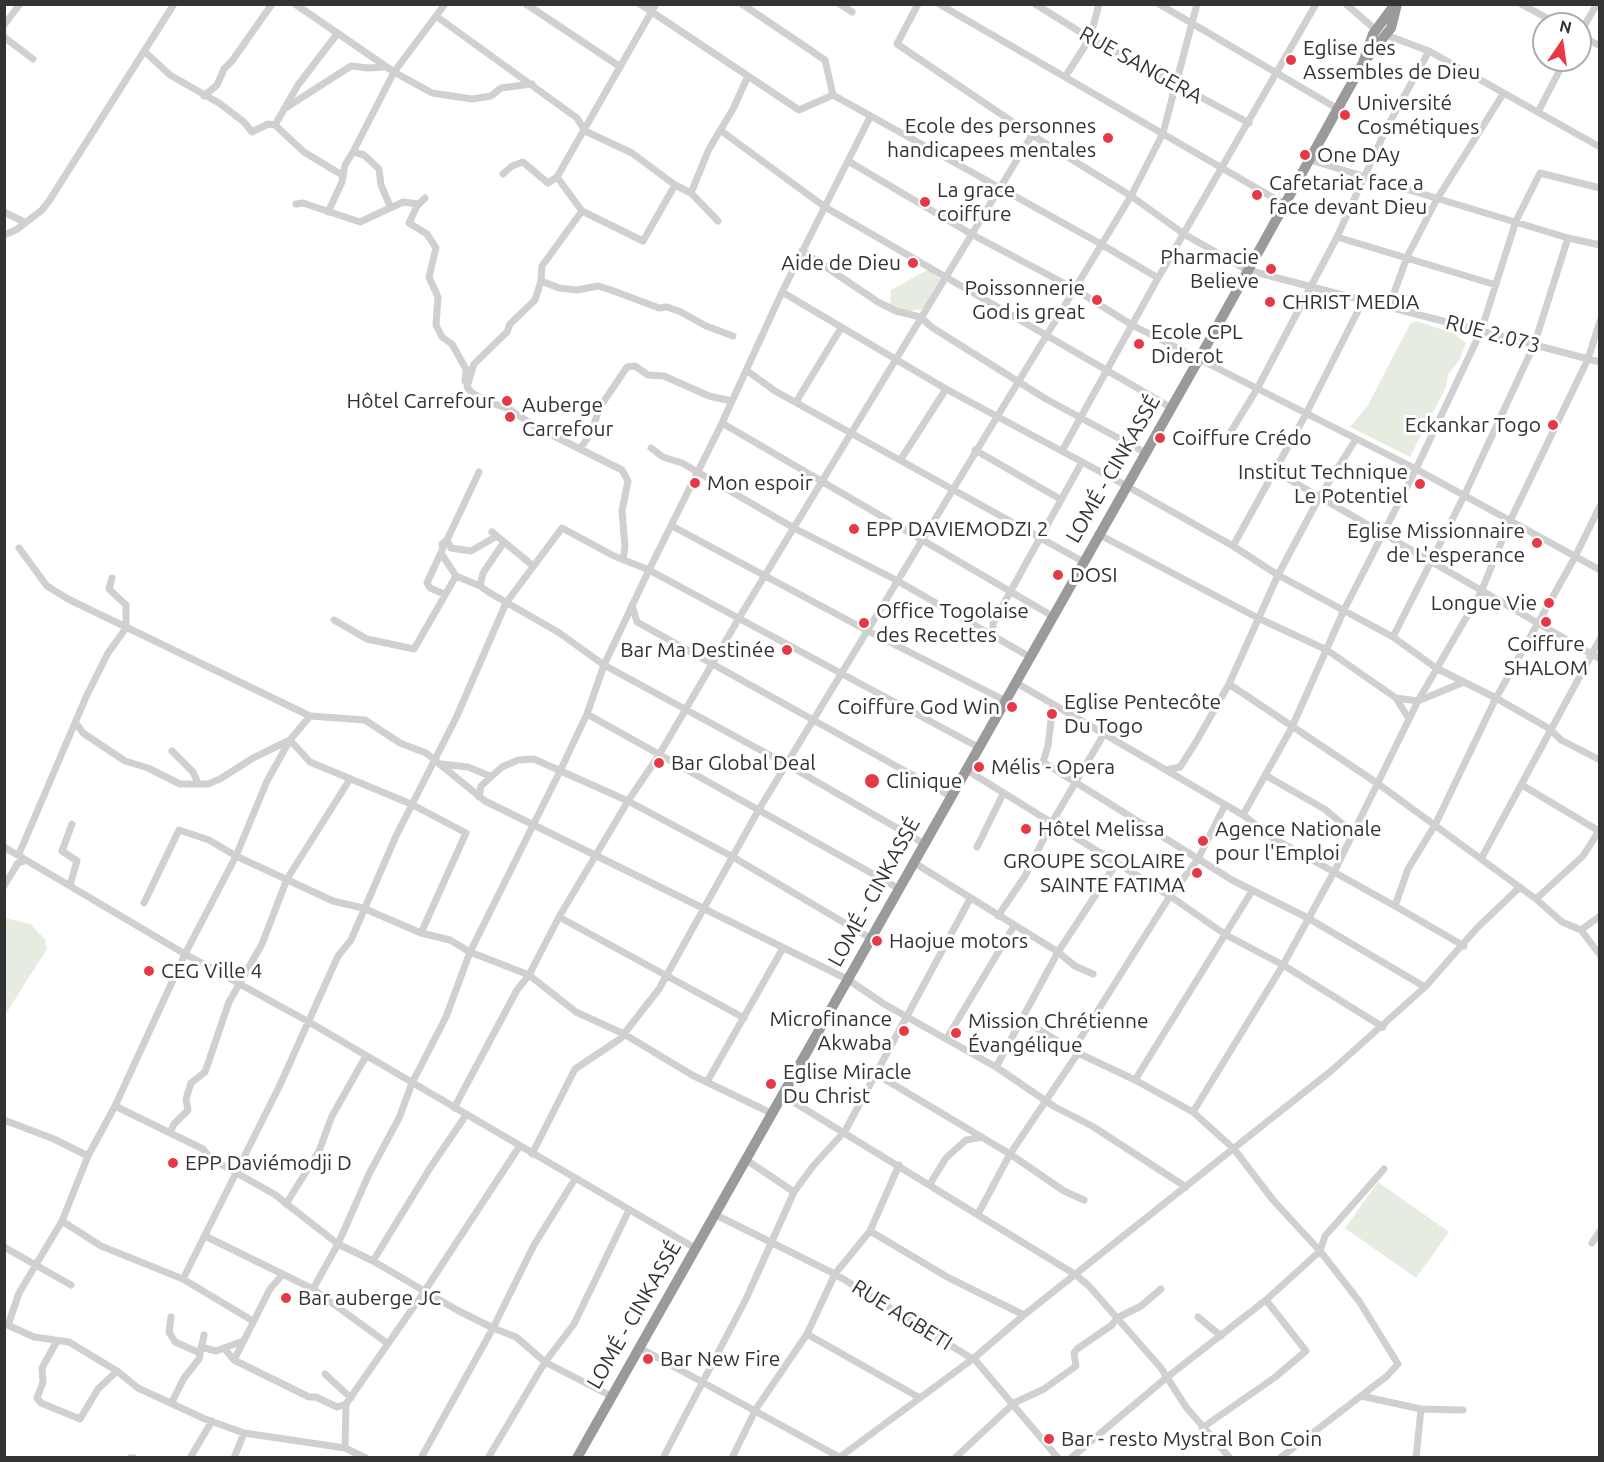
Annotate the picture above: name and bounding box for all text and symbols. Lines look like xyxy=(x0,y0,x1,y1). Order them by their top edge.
north arrow xyxy=(1532,12,1592,72)
text: N xyxy=(1558,16,1573,37)
street label: RUE SANGERA xyxy=(1075,21,1207,109)
place label: Eglise des Assembles de Dieu xyxy=(1303,35,1480,85)
marker: Eglise des Assembles de Dieu xyxy=(1284,53,1298,67)
place label: Université Cosmétiques xyxy=(1357,90,1479,140)
marker: Université Cosmétiques xyxy=(1338,108,1352,122)
place label: Ecole des personnes handicapees mentales xyxy=(887,113,1096,163)
marker: Ecole des personnes handicapees mentales xyxy=(1101,131,1115,145)
place label: One DAy xyxy=(1317,142,1400,168)
marker: One DAy xyxy=(1298,148,1312,162)
place label: Cafetariat face a face devant Dieu xyxy=(1269,170,1427,220)
place label: La grace coiffure xyxy=(937,177,1015,227)
marker: Cafetariat face a face devant Dieu xyxy=(1250,188,1264,202)
marker: La grace coiffure xyxy=(918,195,932,209)
place label: Pharmacie Believe xyxy=(1160,244,1259,294)
place label: Aide de Dieu xyxy=(781,250,901,276)
marker: Aide de Dieu xyxy=(906,256,920,270)
marker: Pharmacie Believe xyxy=(1264,262,1278,276)
place label: Poissonnerie God is great xyxy=(965,275,1085,325)
place label: CHRIST MEDIA xyxy=(1282,289,1419,315)
marker: Poissonnerie God is great xyxy=(1090,293,1104,307)
marker: CHRIST MEDIA xyxy=(1263,295,1277,309)
street label: RUE 2.073 xyxy=(1443,309,1543,359)
place label: Ecole CPL Diderot xyxy=(1151,319,1243,369)
marker: Ecole CPL Diderot xyxy=(1132,337,1146,351)
place label: Hôtel Carrefour xyxy=(347,388,495,414)
street label: LOMÉ - CINKASSÉ xyxy=(1060,391,1166,547)
place label: Auberge Carrefour xyxy=(522,392,613,442)
marker: Hôtel Carrefour xyxy=(500,394,514,408)
marker: Auberge Carrefour xyxy=(503,410,517,424)
place label: Eckankar Togo xyxy=(1405,412,1541,438)
marker: Eckankar Togo xyxy=(1546,418,1560,432)
place label: Coiffure Crédo xyxy=(1172,425,1312,451)
marker: Coiffure Crédo xyxy=(1153,431,1167,445)
place label: Institut Technique Le Potentiel xyxy=(1238,459,1408,509)
place label: Mon espoir xyxy=(707,470,813,496)
marker: Mon espoir xyxy=(688,476,702,490)
marker: Institut Technique Le Potentiel xyxy=(1413,477,1427,491)
place label: EPP DAVIEMODZI 2 xyxy=(866,516,1049,542)
place label: Eglise Missionnaire de L'esperance xyxy=(1347,518,1525,568)
marker: EPP DAVIEMODZI 2 xyxy=(847,522,861,536)
marker: Eglise Missionnaire de L'esperance xyxy=(1530,536,1544,550)
place label: DOSI xyxy=(1070,562,1118,588)
marker: DOSI xyxy=(1051,568,1065,582)
place label: Longue Vie xyxy=(1431,590,1537,616)
marker: Longue Vie xyxy=(1542,596,1556,610)
place label: Office Togolaise des Recettes xyxy=(876,598,1029,648)
marker: Coiffure SHALOM xyxy=(1539,615,1553,629)
marker: Office Togolaise des Recettes xyxy=(857,616,871,630)
place label: Coiffure SHALOM xyxy=(1504,631,1588,681)
place label: Bar Ma Destinée xyxy=(620,637,775,663)
marker: Bar Ma Destinée xyxy=(780,643,794,657)
place label: Eglise Pentecôte Du Togo xyxy=(1064,689,1221,739)
place label: Coiffure God Win xyxy=(837,694,1000,720)
marker: Coiffure God Win xyxy=(1005,700,1019,714)
marker: Eglise Pentecôte Du Togo xyxy=(1045,707,1059,721)
place label: Bar Global Deal xyxy=(671,750,816,776)
place label: Mélis - Opera xyxy=(991,754,1115,780)
marker: Bar Global Deal xyxy=(652,756,666,770)
marker: Mélis - Opera xyxy=(972,760,986,774)
place label: Clinique xyxy=(886,768,962,794)
marker: Clinique xyxy=(863,772,881,790)
street label: LOMÉ - CINKASSÉ xyxy=(823,813,925,971)
place label: Hôtel Melissa xyxy=(1038,816,1165,842)
place label: Agence Nationale pour l'Emploi xyxy=(1215,816,1382,866)
marker: Hôtel Melissa xyxy=(1019,822,1033,836)
marker: Agence Nationale pour l'Emploi xyxy=(1196,834,1210,848)
place label: GROUPE SCOLAIRE SAINTE FATIMA xyxy=(1003,848,1185,898)
marker: GROUPE SCOLAIRE SAINTE FATIMA xyxy=(1190,866,1204,880)
place label: Haojue motors xyxy=(889,928,1028,954)
marker: Haojue motors xyxy=(870,934,884,948)
place label: CEG Ville 4 xyxy=(161,958,262,984)
marker: CEG Ville 4 xyxy=(142,964,156,978)
place label: Microfinance Akwaba xyxy=(769,1006,892,1056)
place label: Mission Chrétienne Évangélique xyxy=(968,1008,1149,1058)
marker: Microfinance Akwaba xyxy=(897,1024,911,1038)
marker: Mission Chrétienne Évangélique xyxy=(949,1026,963,1040)
place label: Eglise Miracle Du Christ xyxy=(783,1059,912,1109)
marker: Eglise Miracle Du Christ xyxy=(764,1077,778,1091)
place label: EPP Daviémodji D xyxy=(185,1150,352,1176)
marker: EPP Daviémodji D xyxy=(166,1156,180,1170)
street label: LOMÉ - CINKASSÉ xyxy=(581,1237,687,1393)
street label: RUE AGBETI xyxy=(847,1274,957,1356)
place label: Bar auberge JC xyxy=(298,1285,441,1311)
marker: Bar auberge JC xyxy=(279,1291,293,1305)
place label: Bar New Fire xyxy=(660,1346,780,1372)
marker: Bar New Fire xyxy=(641,1352,655,1366)
place label: Bar - resto Mystral Bon Coin xyxy=(1061,1426,1322,1452)
marker: Bar - resto Mystral Bon Coin xyxy=(1042,1432,1056,1446)

